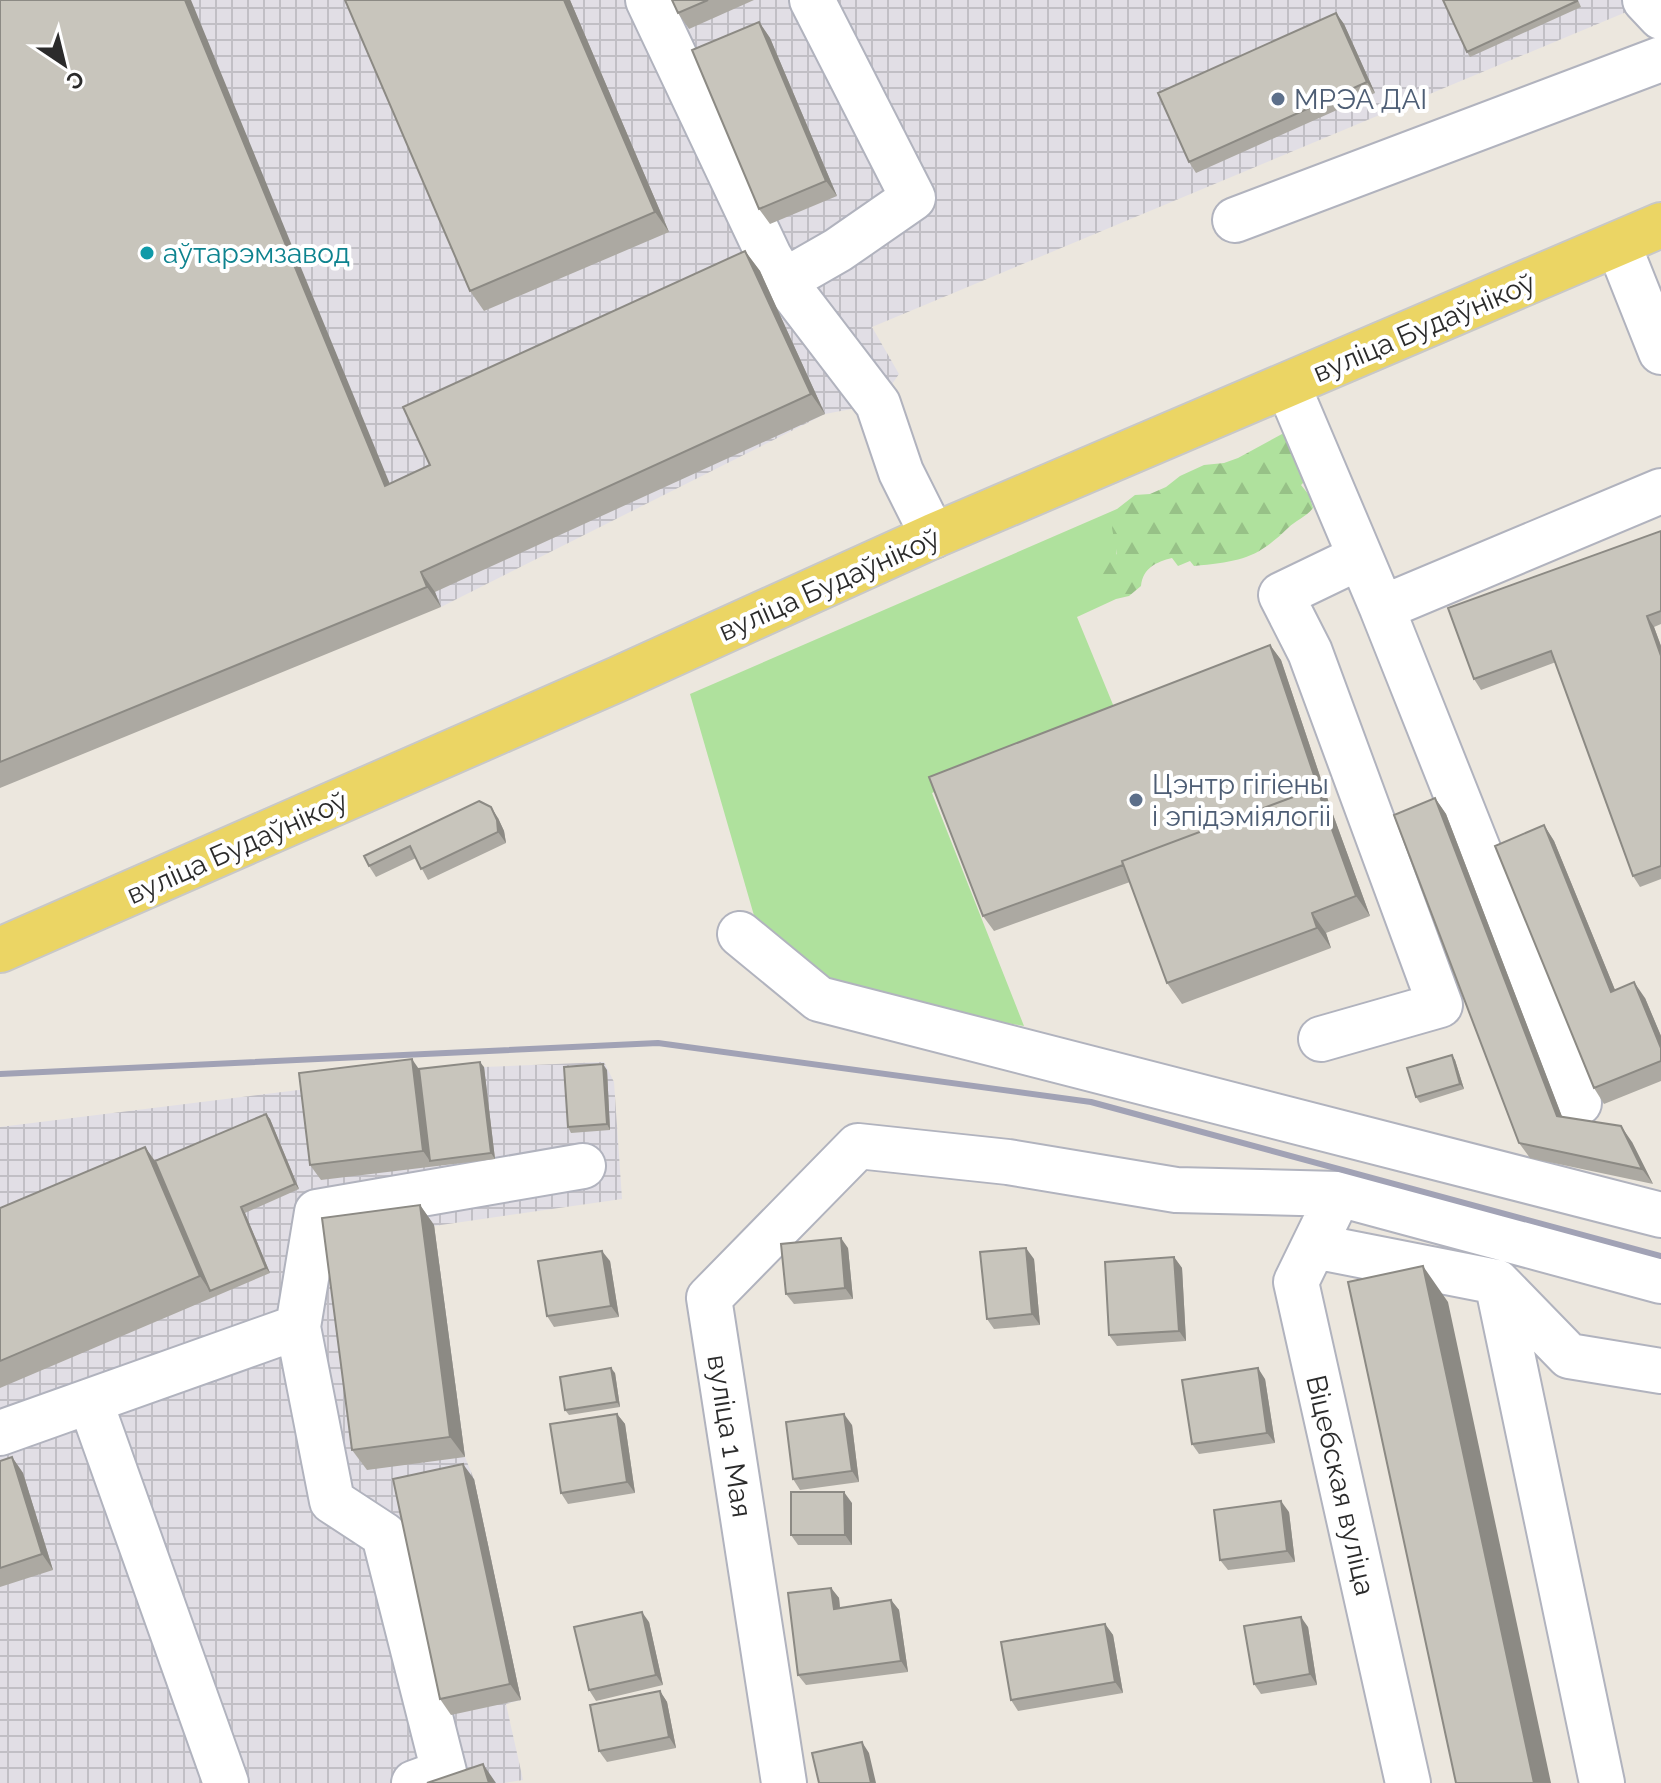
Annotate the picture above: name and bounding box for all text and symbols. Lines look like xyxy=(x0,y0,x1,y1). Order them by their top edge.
north arrow xyxy=(24,24,104,104)
text: С xyxy=(62,65,89,95)
place label: МРЭА ДАІ xyxy=(1294,83,1427,116)
marker: МРЭА ДАІ xyxy=(1269,90,1287,108)
place label: аўтарэмзавод xyxy=(163,237,350,270)
marker: аўтарэмзавод xyxy=(138,244,156,262)
street label: вуліца Будаўнікоў xyxy=(1308,266,1540,389)
street label: вуліца Будаўнікоў xyxy=(714,521,945,648)
place label: Цэнтр гігіены і эпідэміялогіі xyxy=(1152,768,1331,833)
street label: вуліца Будаўнікоў xyxy=(122,784,353,911)
marker: Цэнтр гігіены і эпідэміялогіі xyxy=(1127,791,1145,809)
street label: вуліца 1 Мая xyxy=(700,1352,759,1520)
street label: Віцебская вуліца xyxy=(1299,1372,1382,1598)

